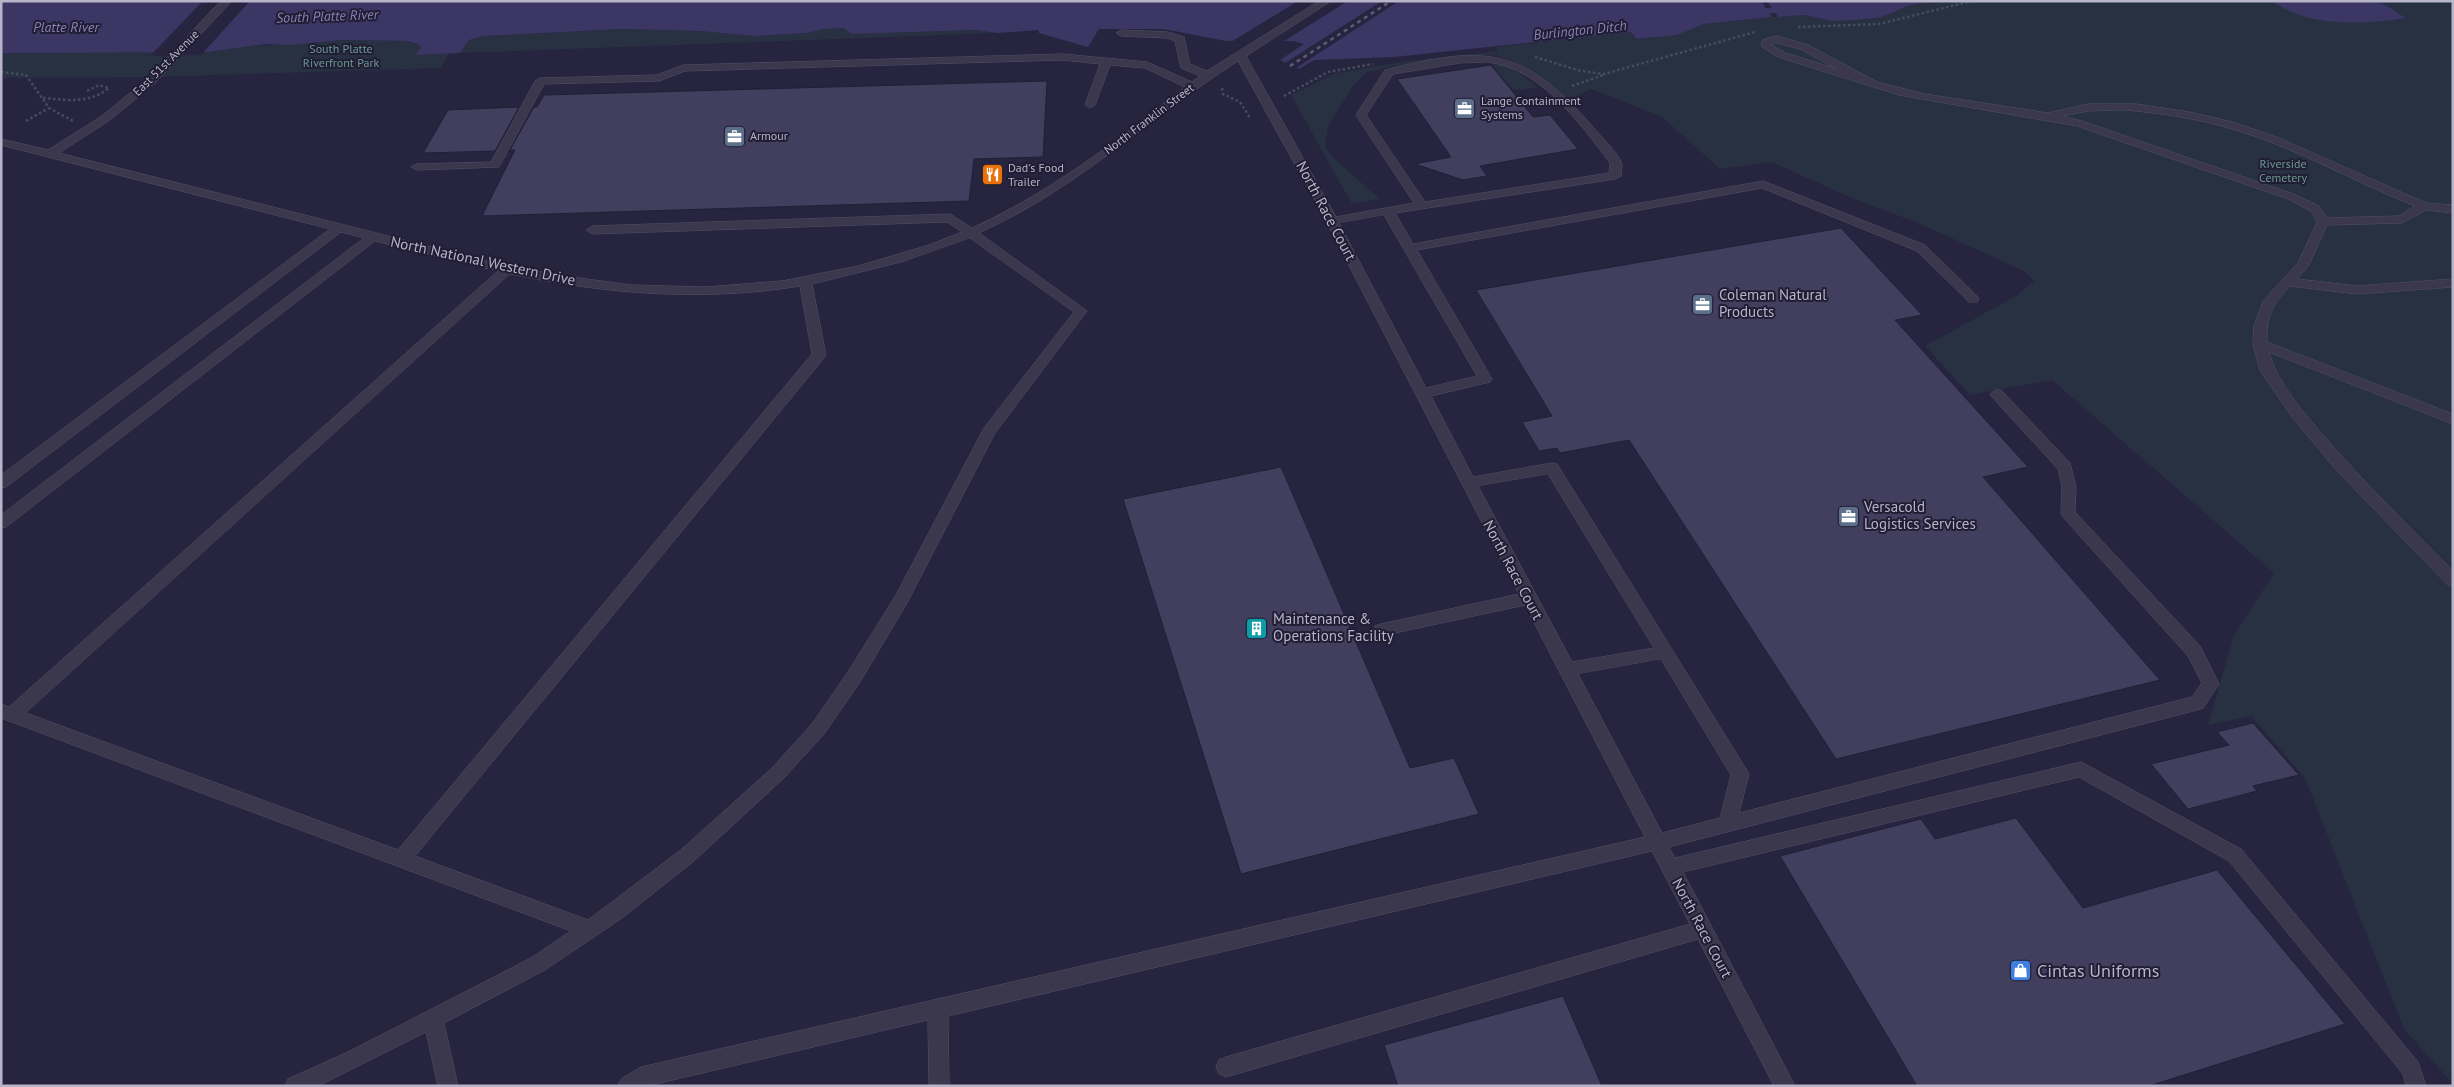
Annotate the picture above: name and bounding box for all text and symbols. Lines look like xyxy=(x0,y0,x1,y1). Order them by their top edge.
water label: South Platte River xyxy=(276,5,380,27)
water label: Burlington Ditch xyxy=(1532,16,1628,44)
water label: Platte River xyxy=(33,18,100,36)
street label: East 51st Avenue xyxy=(130,27,202,99)
park label: South Platte Riverfront Park xyxy=(303,41,379,70)
street label: North Franklin Street xyxy=(1101,80,1197,157)
place label: Lange Containment Systems xyxy=(1481,93,1581,122)
office icon: Lange Containment Systems xyxy=(1453,96,1477,120)
office icon: Armour xyxy=(722,124,746,148)
place label: Armour xyxy=(750,128,788,143)
park label: Riverside Cemetery xyxy=(2259,156,2307,185)
street label: North Race Court xyxy=(1292,158,1361,264)
place label: Dad's Food Trailer xyxy=(1008,160,1064,189)
restaurant icon: Dad's Food Trailer xyxy=(980,163,1004,187)
street label: North National Western Drive xyxy=(389,232,577,289)
place label: Coleman Natural Products xyxy=(1719,285,1827,321)
office icon: Coleman Natural Products xyxy=(1691,292,1715,316)
place label: Versacold Logistics Services xyxy=(1863,497,1976,533)
office icon: Versacold Logistics Services xyxy=(1836,504,1860,528)
street label: North Race Court xyxy=(1479,517,1548,623)
place label: Maintenance & Operations Facility xyxy=(1273,609,1394,645)
building icon: Maintenance & Operations Facility xyxy=(1245,616,1269,640)
street label: North Race Court xyxy=(1668,875,1737,981)
shop icon: Cintas Uniforms xyxy=(2009,959,2033,983)
place label: Cintas Uniforms xyxy=(2037,959,2159,982)

